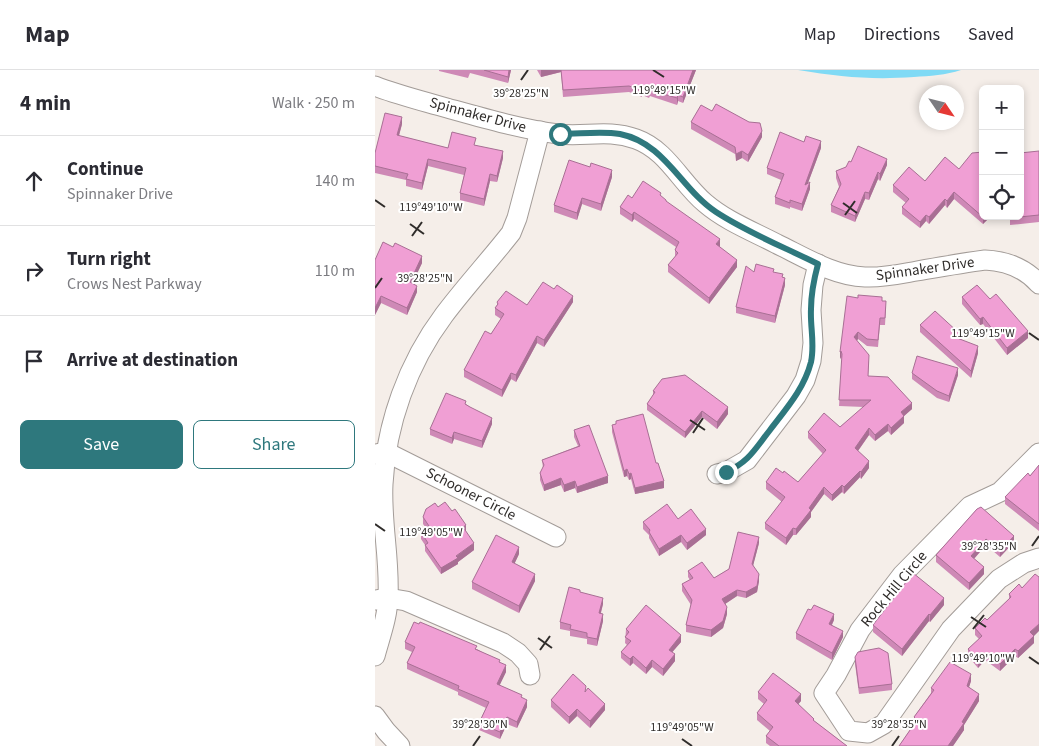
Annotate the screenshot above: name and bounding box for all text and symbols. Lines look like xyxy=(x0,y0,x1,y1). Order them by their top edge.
text: Map xyxy=(25,17,70,52)
text: Map xyxy=(804,22,836,47)
text: Directions xyxy=(864,22,940,47)
text: Saved xyxy=(968,22,1014,47)
text: 119°49'15"W xyxy=(632,82,696,99)
text: 39°28'25"N xyxy=(493,85,549,102)
north arrow xyxy=(919,85,964,130)
map controls xyxy=(979,85,1024,220)
button: + xyxy=(979,85,1024,130)
text: 4 min xyxy=(20,88,71,118)
text: Walk · 250 m xyxy=(272,92,355,114)
street label: Spinnaker Drive xyxy=(427,92,529,138)
route start xyxy=(549,123,572,146)
button: − xyxy=(979,130,1024,175)
text: Continue xyxy=(67,156,144,183)
icon: ahead xyxy=(20,167,48,195)
text: 140 m xyxy=(315,170,355,192)
button: locate xyxy=(979,175,1024,220)
text: Spinnaker Drive xyxy=(67,183,173,205)
text: 119°49'10"W xyxy=(399,199,463,216)
text: Turn right xyxy=(67,246,151,273)
street label: Spinnaker Drive xyxy=(874,252,976,286)
icon: right xyxy=(20,257,48,285)
text: 110 m xyxy=(315,260,355,282)
text: 39°28'25"N xyxy=(397,270,453,287)
text: Crows Nest Parkway xyxy=(67,273,202,295)
text: 119°49'15"W xyxy=(951,325,1015,342)
icon: arrive xyxy=(20,347,48,375)
text: Arrive at destination xyxy=(67,347,238,374)
button: Save xyxy=(20,420,183,469)
button: Share xyxy=(193,420,355,469)
route end xyxy=(715,461,738,484)
street label: Schooner Circle xyxy=(422,462,520,526)
text: 119°49'05"W xyxy=(399,524,463,541)
text: 39°28'35"N xyxy=(961,538,1017,555)
street label: Rock Hill Circle xyxy=(856,547,932,631)
text: 119°49'10"W xyxy=(951,650,1015,667)
text: 39°28'30"N xyxy=(452,716,508,733)
text: 39°28'35"N xyxy=(871,716,927,733)
text: 119°49'05"W xyxy=(650,719,714,736)

